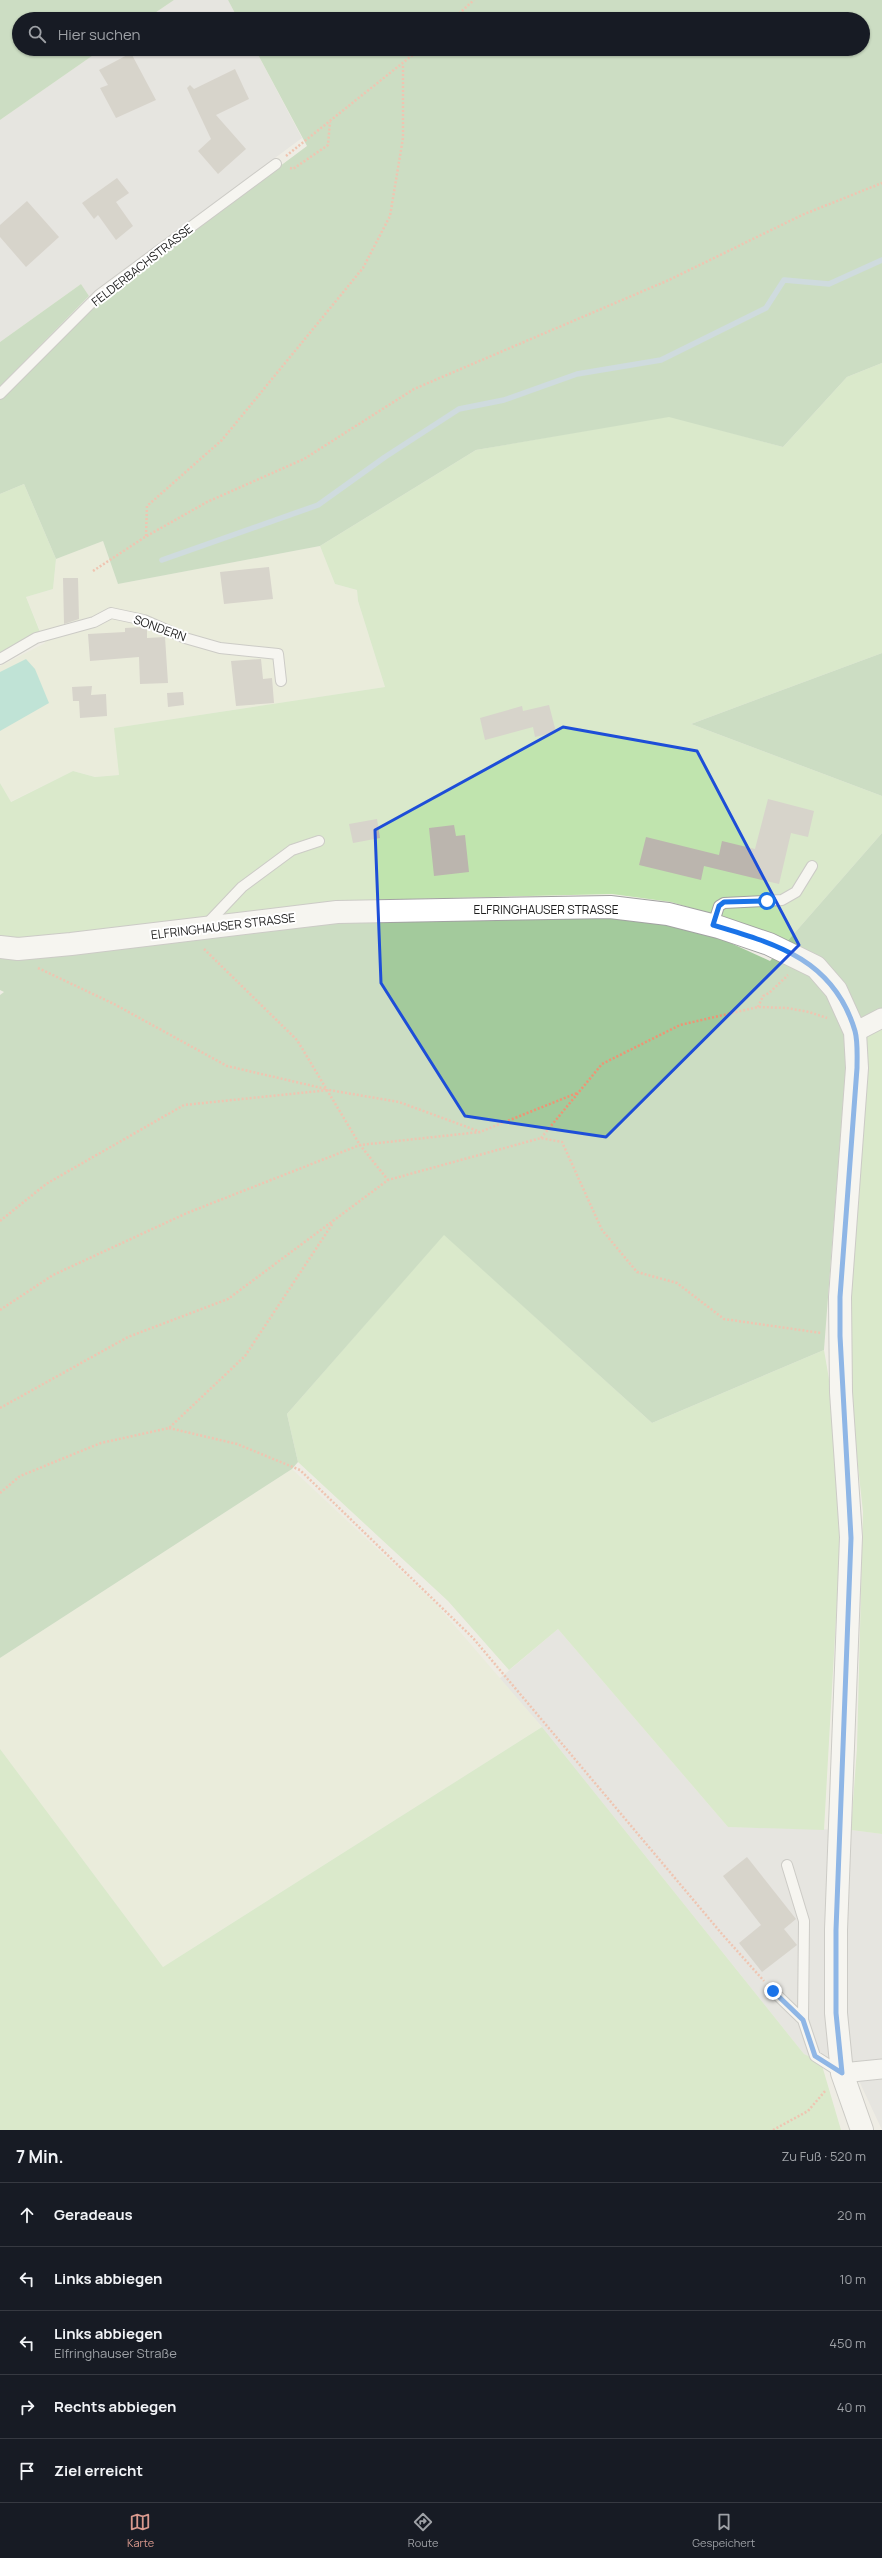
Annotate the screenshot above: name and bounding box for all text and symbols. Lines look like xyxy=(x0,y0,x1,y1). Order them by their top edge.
search box xyxy=(12,12,870,56)
icon: search xyxy=(26,23,48,45)
text: Hier suchen xyxy=(58,24,140,45)
street label: FELDERBACHSTRASSE xyxy=(88,220,196,310)
street label: SONDERN xyxy=(131,611,189,645)
route start xyxy=(758,892,776,910)
street label: ELFRINGHAUSER STRASSE xyxy=(473,901,619,918)
street label: ELFRINGHAUSER STRASSE xyxy=(150,909,296,943)
route end xyxy=(764,1982,782,2000)
text: 7 Min. xyxy=(16,2145,64,2168)
text: Zu Fuß · 520 m xyxy=(781,2147,866,2165)
icon: ahead xyxy=(16,2204,38,2226)
text: Geradeaus xyxy=(54,2204,133,2225)
text: 20 m xyxy=(837,2206,866,2224)
icon: left xyxy=(16,2268,38,2290)
text: Links abbiegen xyxy=(54,2268,162,2289)
text: 10 m xyxy=(839,2270,866,2288)
text: Links abbiegen xyxy=(54,2323,162,2344)
icon: left xyxy=(16,2332,38,2354)
text: 450 m xyxy=(829,2334,866,2352)
text: Elfringhauser Straße xyxy=(54,2344,177,2362)
icon: right xyxy=(16,2396,38,2418)
text: Rechts abbiegen xyxy=(54,2396,176,2417)
text: 40 m xyxy=(837,2398,866,2416)
icon: arrive xyxy=(16,2460,38,2482)
text: Ziel erreicht xyxy=(54,2460,143,2481)
tab: Karte xyxy=(127,2511,154,2550)
tab: Route xyxy=(408,2511,438,2550)
tab: Gespeichert xyxy=(692,2511,755,2550)

